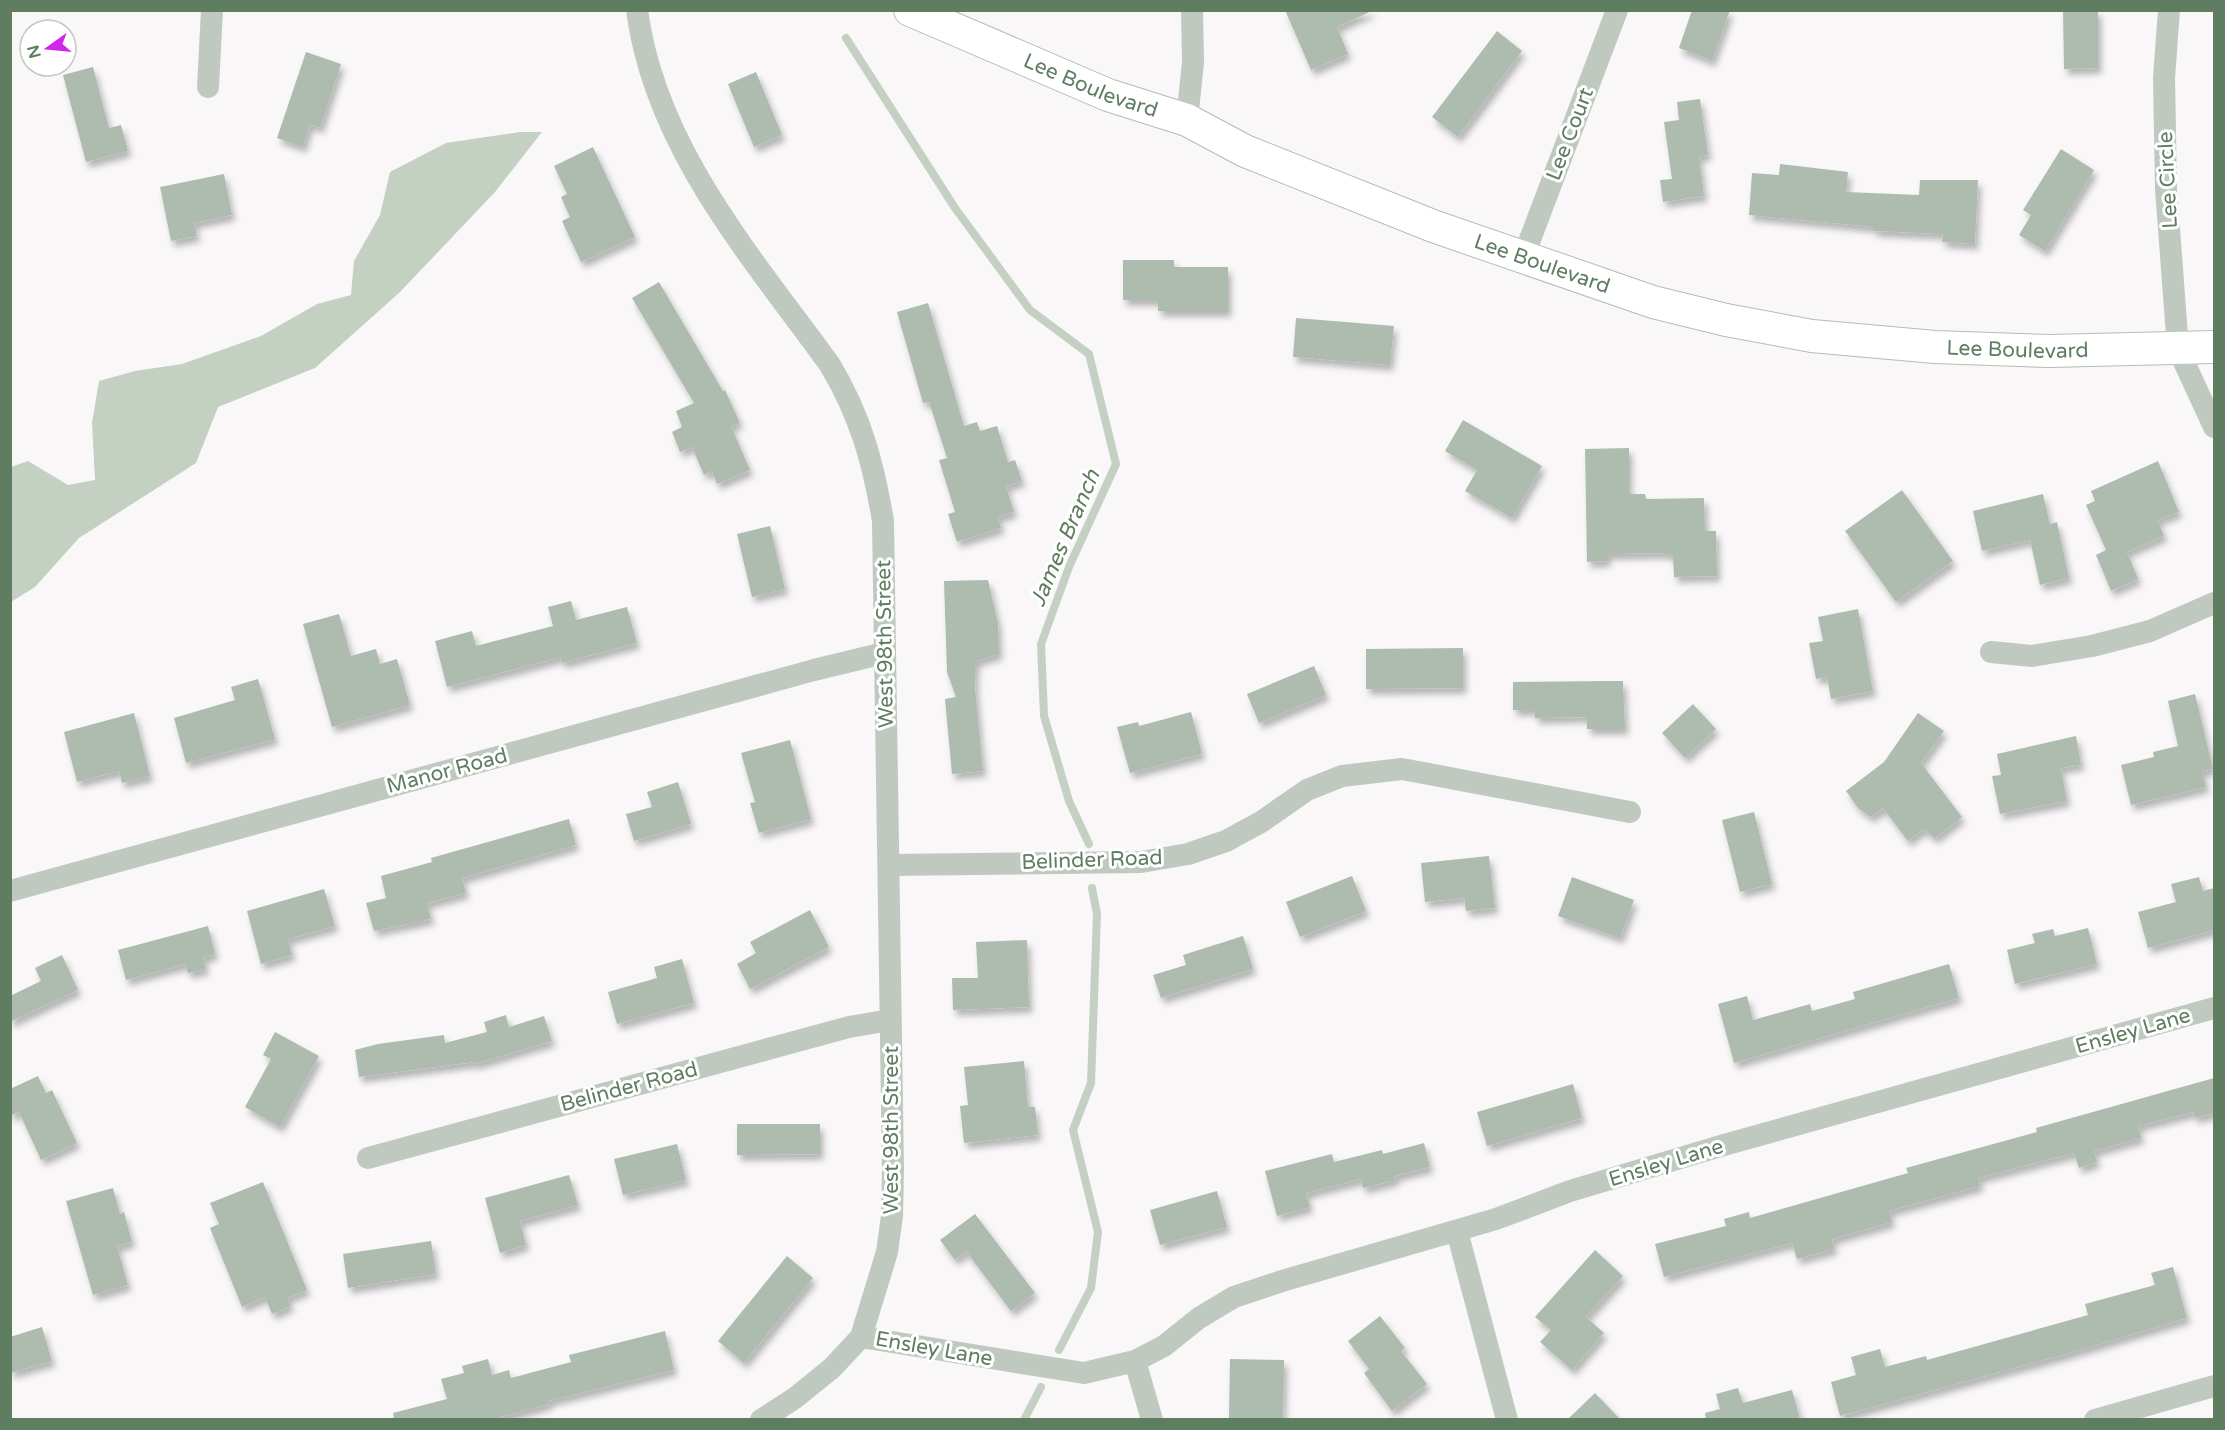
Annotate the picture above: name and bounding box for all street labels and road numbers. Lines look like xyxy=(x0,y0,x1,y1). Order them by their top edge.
street label: Lee Boulevard xyxy=(1020,48,1161,122)
street label: Lee Court xyxy=(1541,84,1599,184)
street label: Lee Circle xyxy=(2153,131,2183,229)
street label: Lee Boulevard xyxy=(1471,229,1613,299)
street label: Lee Boulevard xyxy=(1946,335,2089,364)
street label: West 98th Street xyxy=(871,560,899,728)
street label: Manor Road xyxy=(384,743,510,799)
street label: Belinder Road xyxy=(1021,845,1163,875)
street label: Ensley Lane xyxy=(2073,1003,2193,1059)
street label: West 98th Street xyxy=(879,1046,904,1214)
street label: Belinder Road xyxy=(558,1057,700,1117)
street label: Ensley Lane xyxy=(1606,1134,1726,1192)
street label: Ensley Lane xyxy=(874,1326,995,1372)

